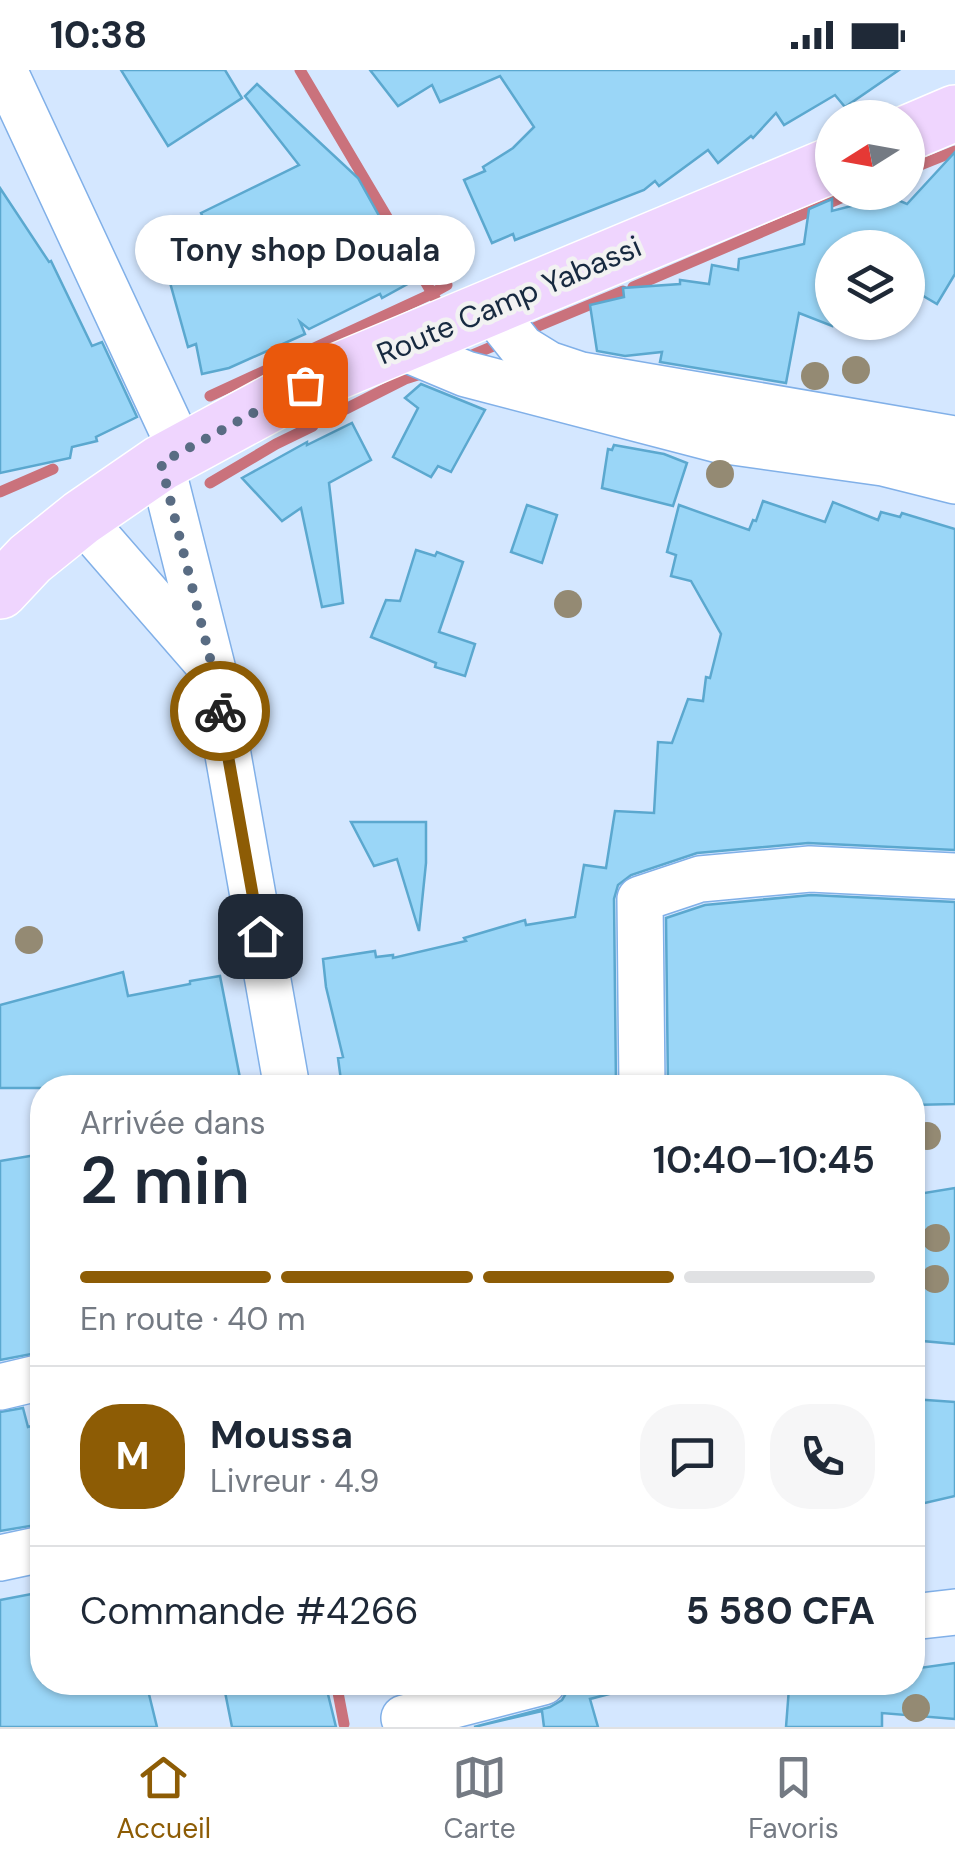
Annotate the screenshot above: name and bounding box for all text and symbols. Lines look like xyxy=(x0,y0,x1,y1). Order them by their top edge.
text: 10:38 xyxy=(50,10,147,60)
north arrow xyxy=(815,100,925,210)
map controls xyxy=(815,100,925,340)
callout: Tony shop Douala xyxy=(135,215,475,285)
street label: Route Camp Yabassi xyxy=(371,227,647,373)
text: Tony shop Douala xyxy=(170,229,440,271)
button: layers xyxy=(815,230,925,340)
pin xyxy=(263,343,348,428)
icon: bag xyxy=(278,358,333,413)
courier xyxy=(170,661,270,761)
icon: bike xyxy=(193,684,248,739)
pin xyxy=(218,894,303,979)
icon: home xyxy=(233,909,288,964)
text: Arrivée dans xyxy=(80,1102,265,1144)
text: 10:40–10:45 xyxy=(653,1135,875,1185)
text: 2 min xyxy=(80,1139,250,1223)
text: En route · 40 m xyxy=(80,1298,305,1340)
button: chat xyxy=(640,1404,745,1509)
button: phone xyxy=(770,1404,875,1509)
text: Moussa xyxy=(210,1410,353,1460)
text: M xyxy=(116,1431,149,1481)
text: Livreur · 4.9 xyxy=(210,1460,379,1502)
text: Commande #4266 xyxy=(80,1586,419,1636)
text: 5 580 CFA xyxy=(686,1586,875,1636)
tab: Accueil xyxy=(116,1750,211,1847)
tab: Carte xyxy=(444,1750,516,1847)
tab: Favoris xyxy=(748,1750,839,1847)

